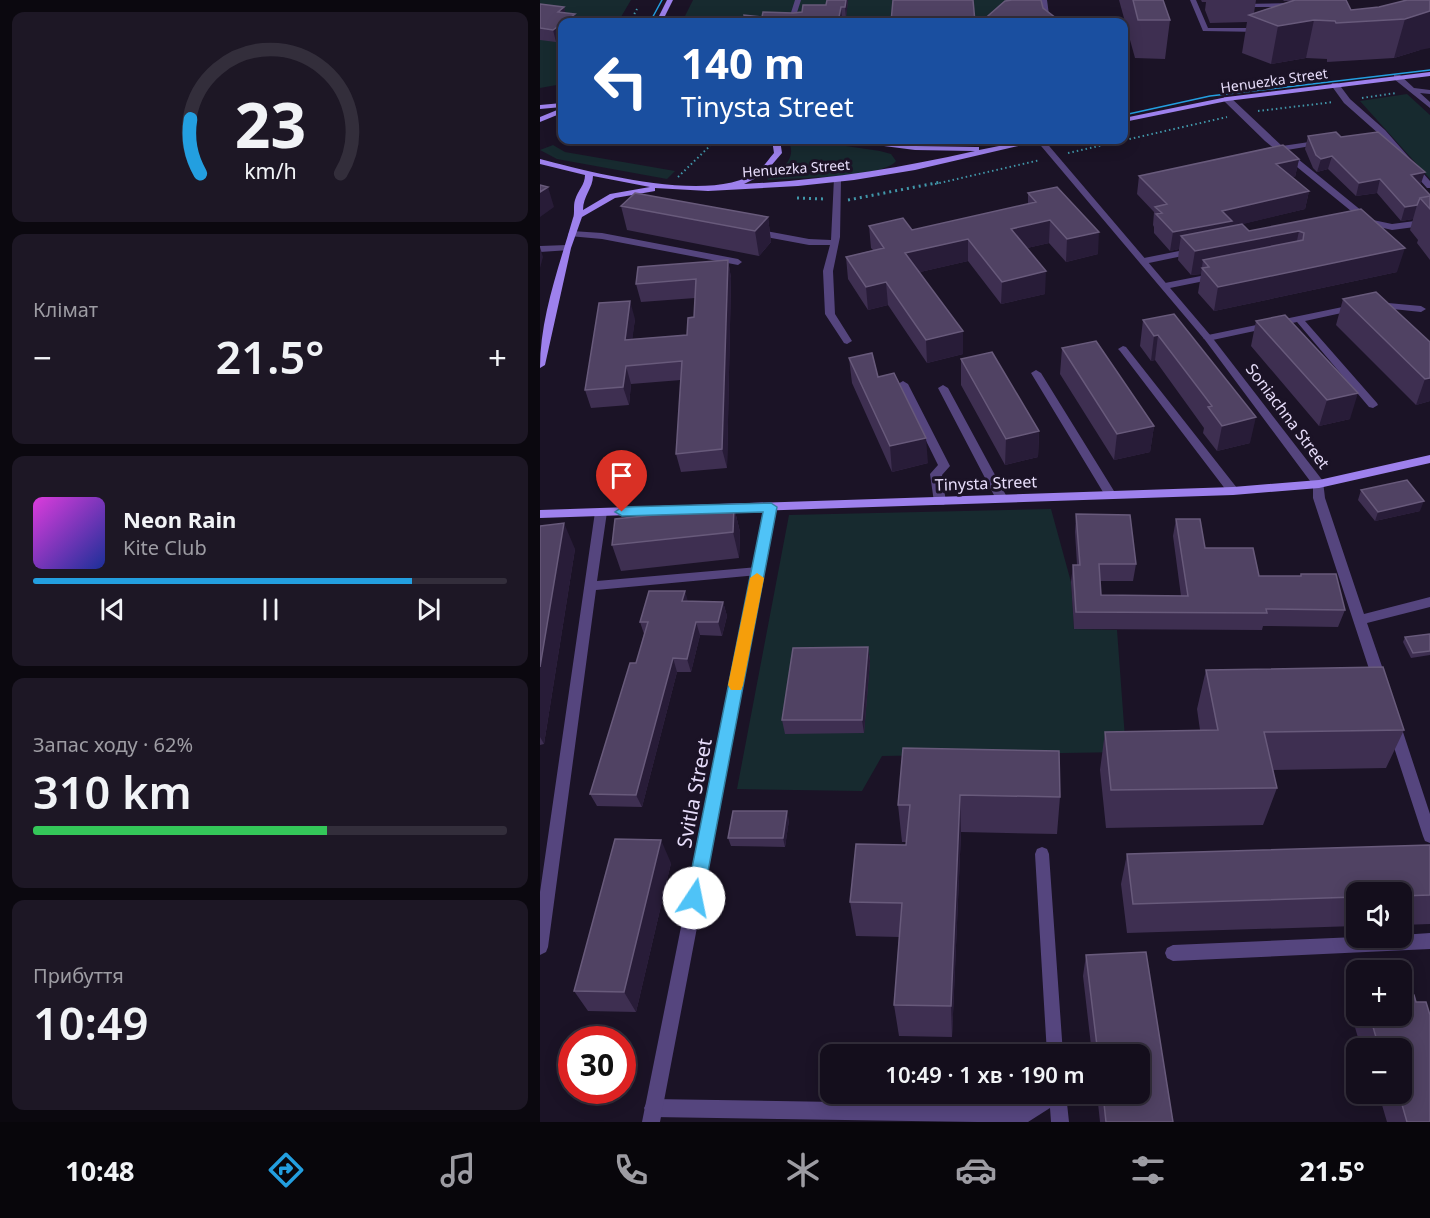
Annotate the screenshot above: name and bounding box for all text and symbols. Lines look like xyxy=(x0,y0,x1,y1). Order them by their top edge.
text: 140 m xyxy=(681,34,805,91)
icon: left xyxy=(582,42,660,120)
street label: Henuezka Street xyxy=(1219,63,1329,97)
text: 23 xyxy=(234,81,306,166)
text: Tinysta Street xyxy=(681,88,854,125)
street label: Henuezka Street xyxy=(741,155,851,181)
text: km/h xyxy=(244,156,296,185)
text: Клімат xyxy=(33,296,98,323)
text: 21.5° xyxy=(216,326,324,387)
text: − xyxy=(33,335,52,380)
text: + xyxy=(488,335,507,380)
street label: Soniachna Street xyxy=(1241,359,1335,473)
pin xyxy=(596,450,647,512)
icon: arrive xyxy=(605,459,638,492)
street label: Tinysta Street xyxy=(934,470,1038,496)
text: Neon Rain xyxy=(123,504,236,534)
text: Kite Club xyxy=(123,534,207,561)
icon: previous xyxy=(96,593,129,626)
icon: pause xyxy=(254,593,287,626)
icon: next xyxy=(412,593,445,626)
text: Запас ходу · 62% xyxy=(33,731,193,758)
street label: Svitla Street xyxy=(670,736,718,850)
text: 310 km xyxy=(33,761,192,822)
position arrow xyxy=(662,866,726,930)
map controls xyxy=(1346,882,1412,1104)
button: sound xyxy=(1346,882,1412,948)
button: + xyxy=(1346,960,1412,1026)
text: Прибуття xyxy=(33,962,124,989)
text: 10:49 xyxy=(33,992,148,1053)
speed limit sign: 30 xyxy=(558,1026,636,1104)
button: − xyxy=(1346,1038,1412,1104)
text: 10:49 · 1 хв · 190 m xyxy=(885,1059,1085,1089)
icon: directions xyxy=(265,1149,307,1191)
icon: music xyxy=(437,1149,479,1191)
icon: phone xyxy=(610,1149,652,1191)
icon: climate xyxy=(782,1149,824,1191)
icon: car xyxy=(955,1149,997,1191)
icon: filters xyxy=(1127,1149,1169,1191)
text: 10:48 xyxy=(65,1152,135,1189)
text: 21.5° xyxy=(1299,1152,1365,1189)

